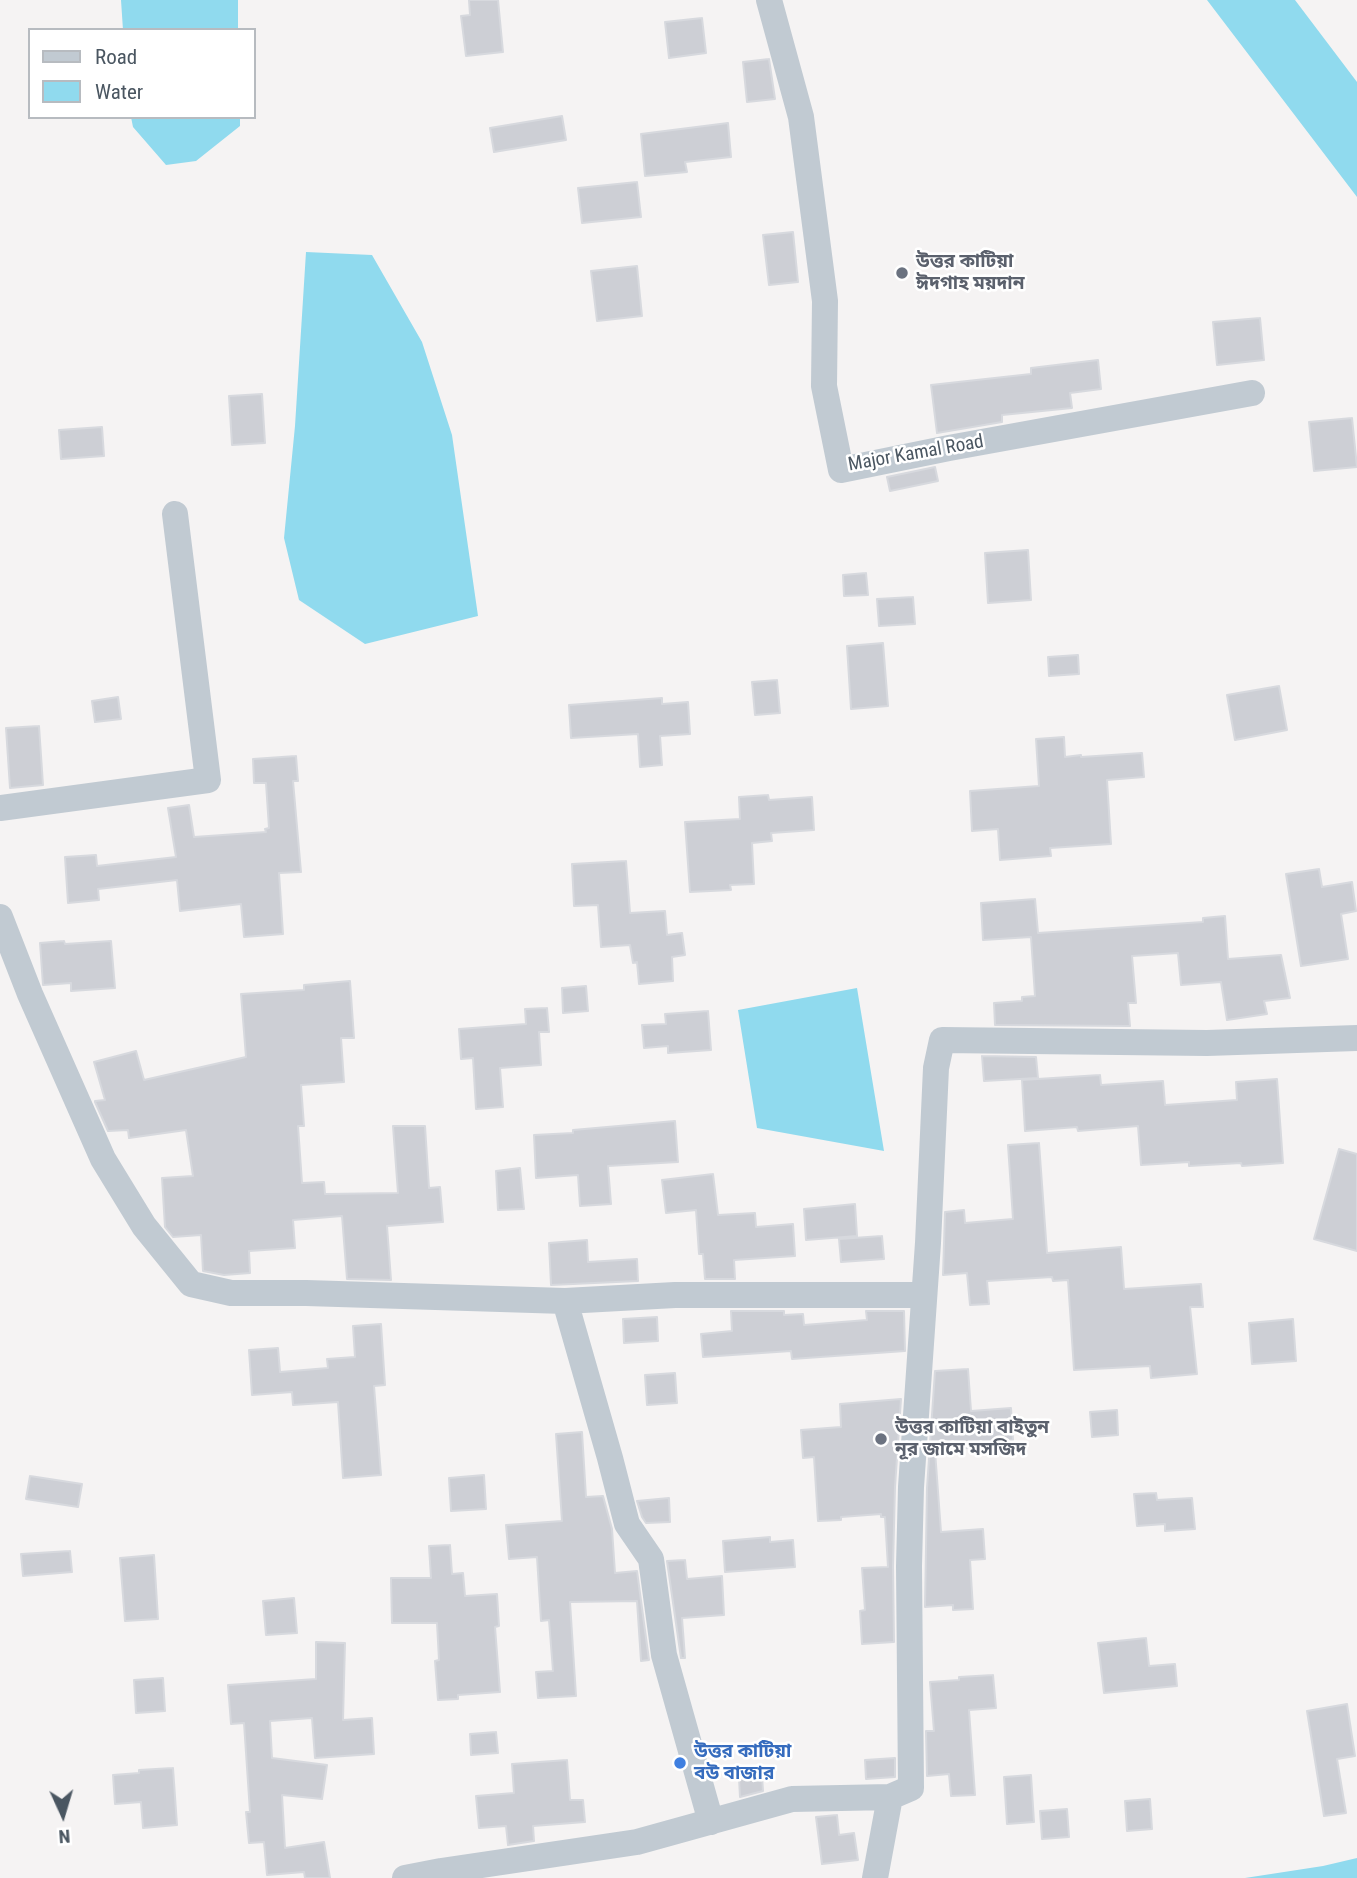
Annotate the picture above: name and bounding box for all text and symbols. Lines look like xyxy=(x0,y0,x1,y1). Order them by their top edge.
legend xyxy=(28,28,256,119)
text: Road xyxy=(95,45,137,69)
text: Water xyxy=(95,80,143,104)
place label: উত্তর কাটিয়া ঈদগাহ ময়দান xyxy=(916,251,1025,295)
marker: উত্তর কাটিয়া ঈদগাহ ময়দান xyxy=(894,265,910,281)
street label: Major Kamal Road xyxy=(846,431,986,477)
place label: উত্তর কাটিয়া বাইতুন নূর জামে মসজিদ xyxy=(895,1417,1049,1461)
marker: উত্তর কাটিয়া বাইতুন নূর জামে মসজিদ xyxy=(873,1431,889,1447)
place label: উত্তর কাটিয়া বউ বাজার xyxy=(694,1741,791,1785)
marker: উত্তর কাটিয়া বউ বাজার xyxy=(672,1755,688,1771)
north arrow xyxy=(28,1780,98,1850)
text: N xyxy=(58,1825,71,1848)

